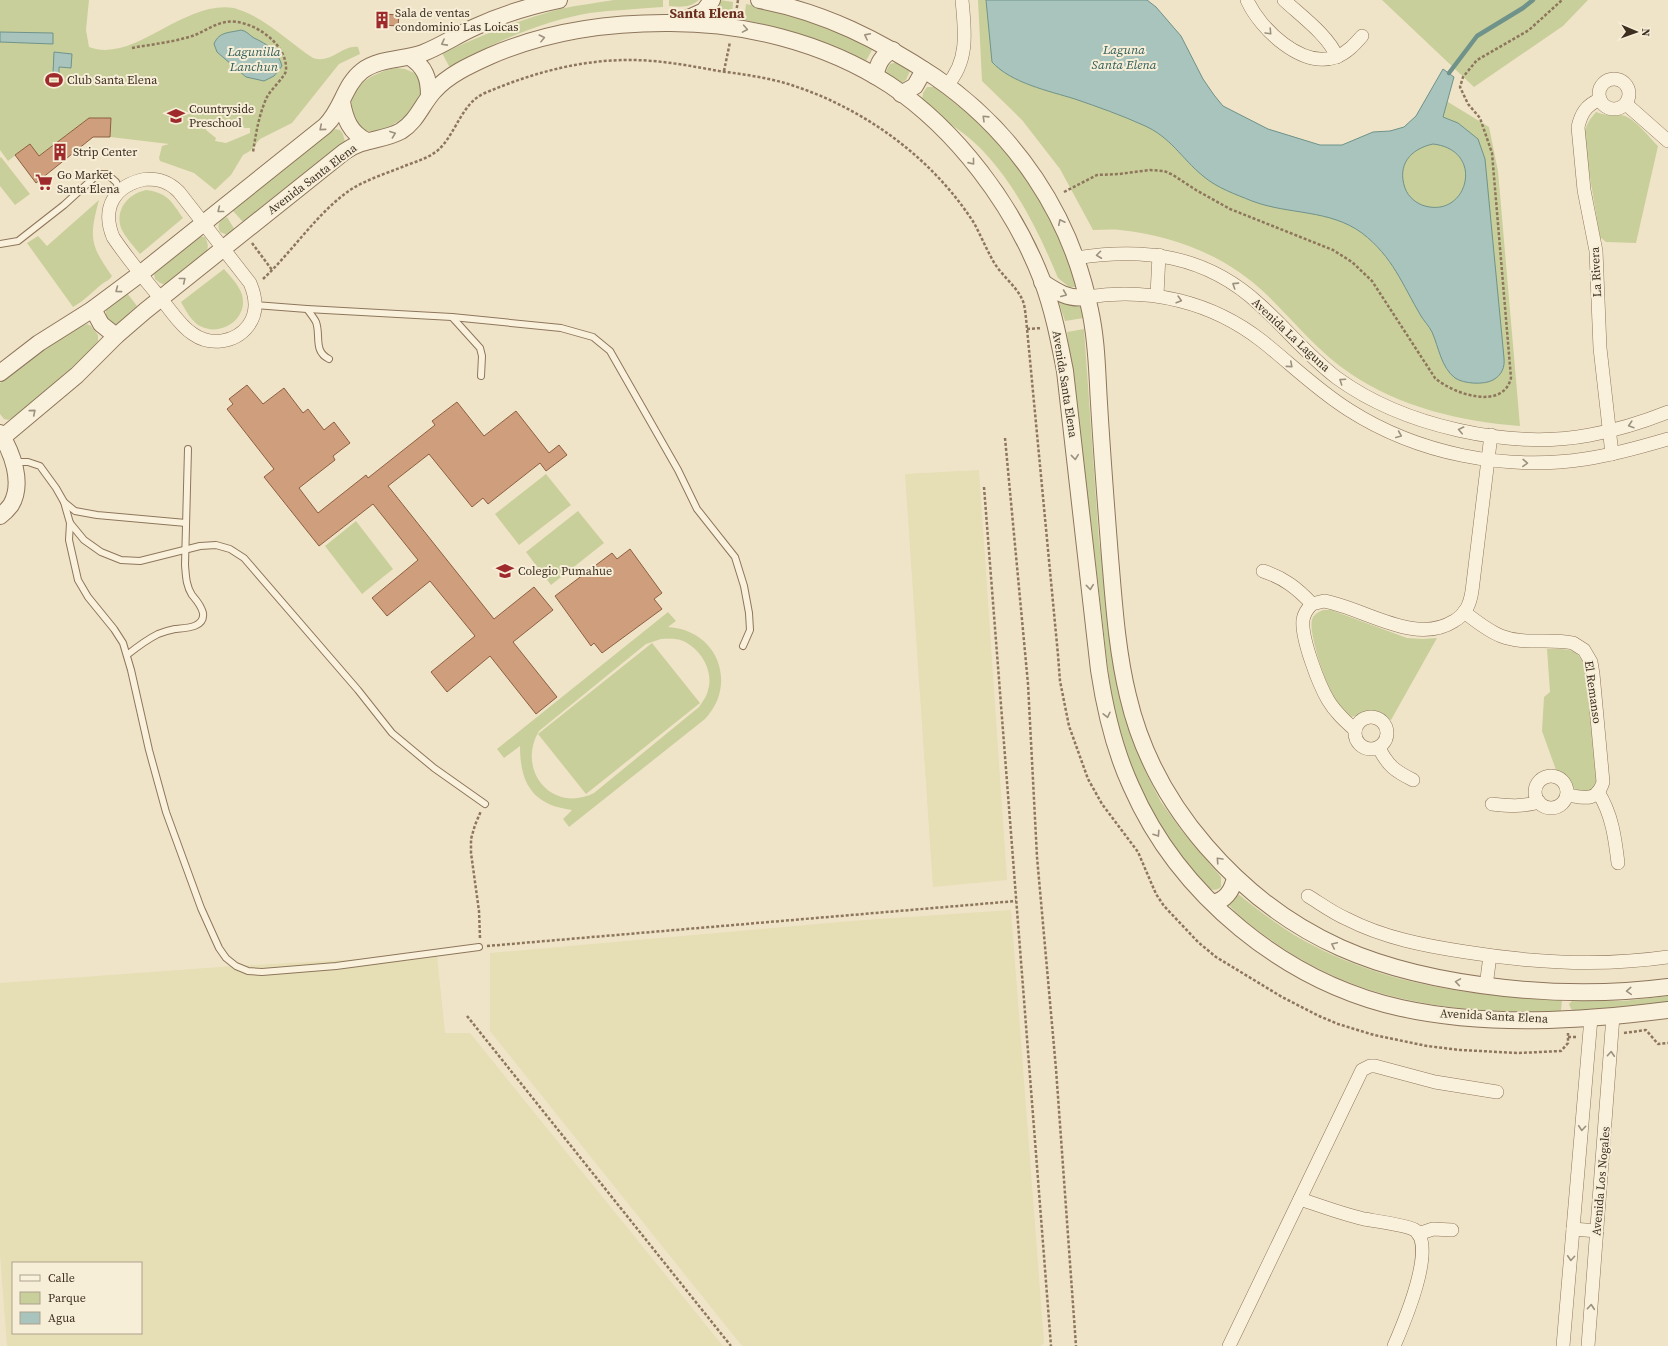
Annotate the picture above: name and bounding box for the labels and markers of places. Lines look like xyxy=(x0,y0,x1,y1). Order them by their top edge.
place label: Sala de ventas condominio Las Loicas xyxy=(395,5,518,35)
building icon: Sala de ventas condominio Las Loicas xyxy=(372,10,392,30)
sports icon: Club Santa Elena xyxy=(44,70,64,90)
place label: Club Santa Elena xyxy=(67,72,158,88)
place label: Countryside Preschool xyxy=(189,101,254,131)
school or university icon: Countryside Preschool xyxy=(166,106,186,126)
building icon: Strip Center xyxy=(50,142,70,162)
place label: Strip Center xyxy=(73,144,137,160)
place label: Go Market Santa Elena xyxy=(57,167,120,197)
supermarket icon: Go Market Santa Elena xyxy=(34,172,54,192)
school or university icon: Colegio Pumahue xyxy=(495,561,515,581)
place label: Colegio Pumahue xyxy=(518,563,612,579)

